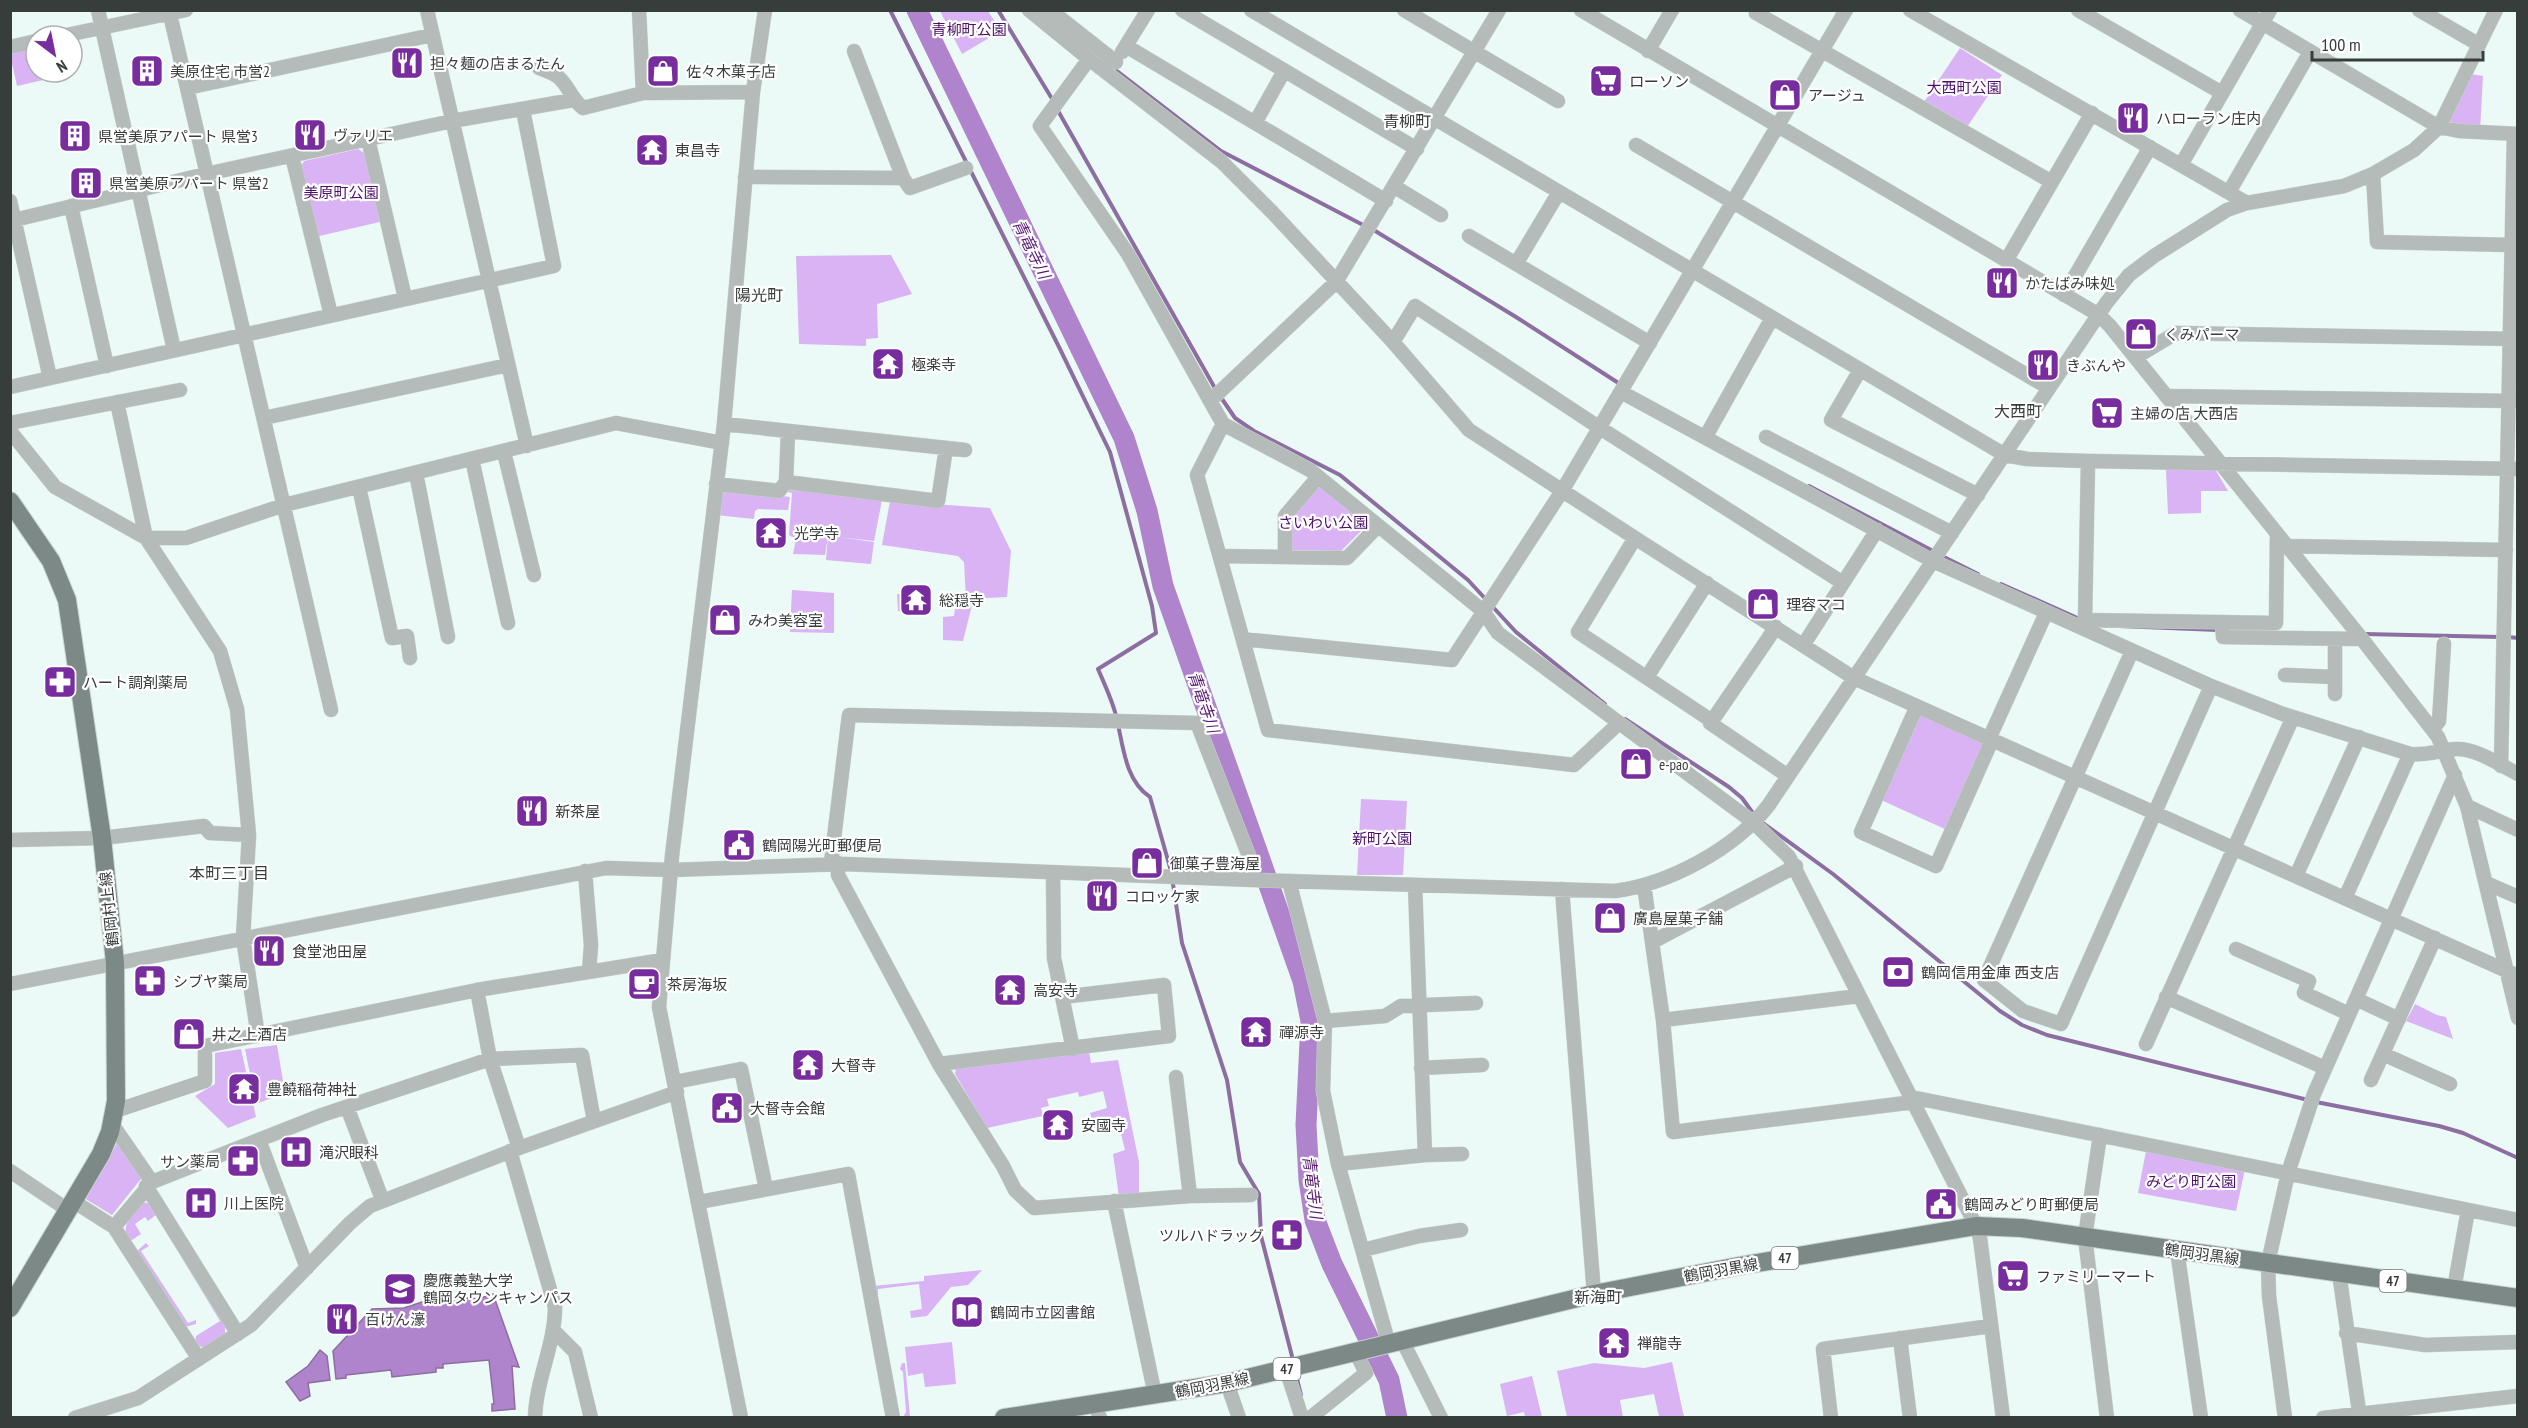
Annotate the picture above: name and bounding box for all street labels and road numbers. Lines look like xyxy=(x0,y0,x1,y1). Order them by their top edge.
street label: 鶴岡村上線 xyxy=(96,871,122,947)
street label: 鶴岡羽黒線 xyxy=(2164,1239,2240,1269)
road number: 47 xyxy=(1772,1247,1798,1269)
street label: 鶴岡羽黒線 xyxy=(1682,1254,1760,1286)
road number: 47 xyxy=(2380,1270,2406,1292)
road number: 47 xyxy=(1274,1358,1300,1380)
street label: 鶴岡羽黒線 xyxy=(1173,1369,1251,1401)

